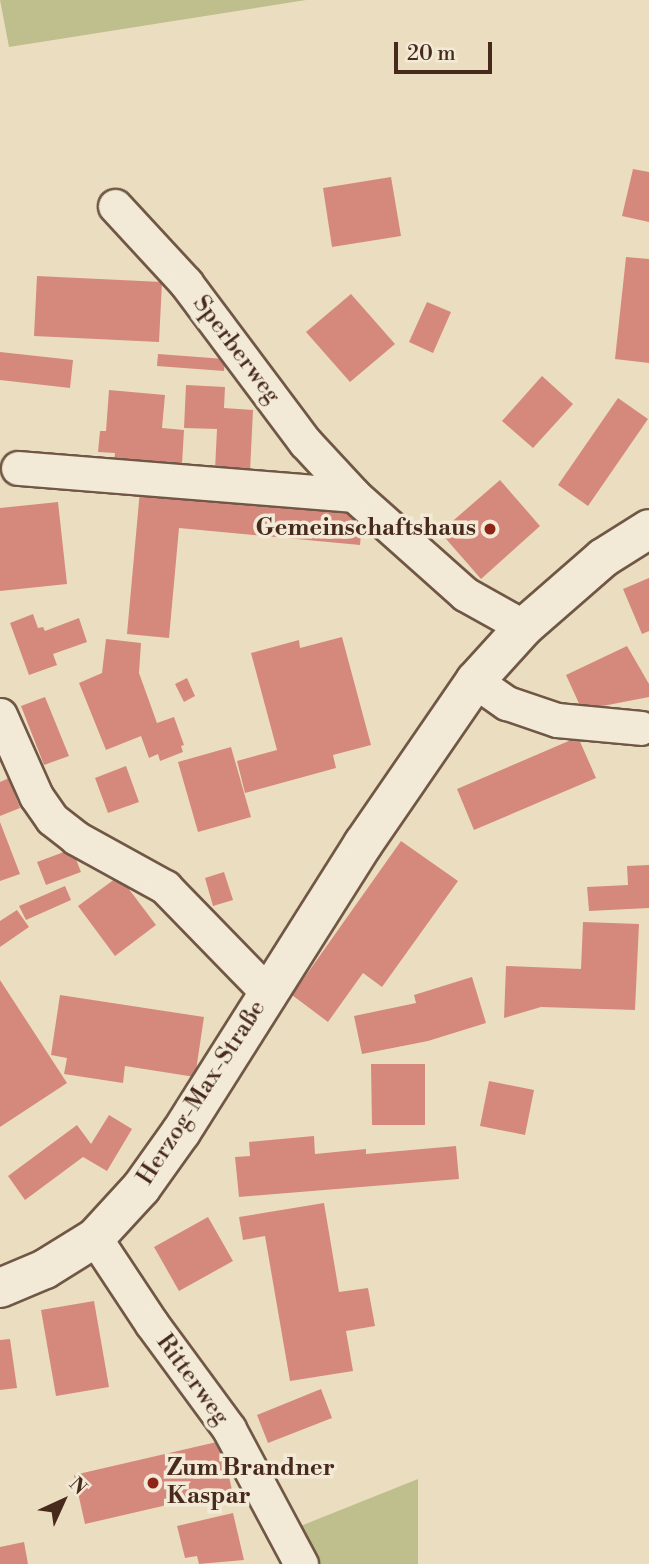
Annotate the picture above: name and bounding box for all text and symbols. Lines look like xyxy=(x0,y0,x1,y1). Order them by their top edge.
scale bar xyxy=(397,28,495,72)
text: 20 m xyxy=(407,41,456,67)
street label: Sperberweg xyxy=(186,290,286,410)
place label: Gemeinschaftshaus xyxy=(256,515,476,543)
marker: Gemeinschaftshaus xyxy=(482,521,498,537)
street label: Herzog-Max-Straße xyxy=(132,995,272,1191)
street label: Ritterweg xyxy=(149,1329,235,1431)
place label: Zum Brandner Kaspar xyxy=(167,1455,335,1511)
north arrow xyxy=(28,1466,98,1536)
text: N xyxy=(64,1472,92,1500)
marker: Zum Brandner Kaspar xyxy=(145,1475,161,1491)

